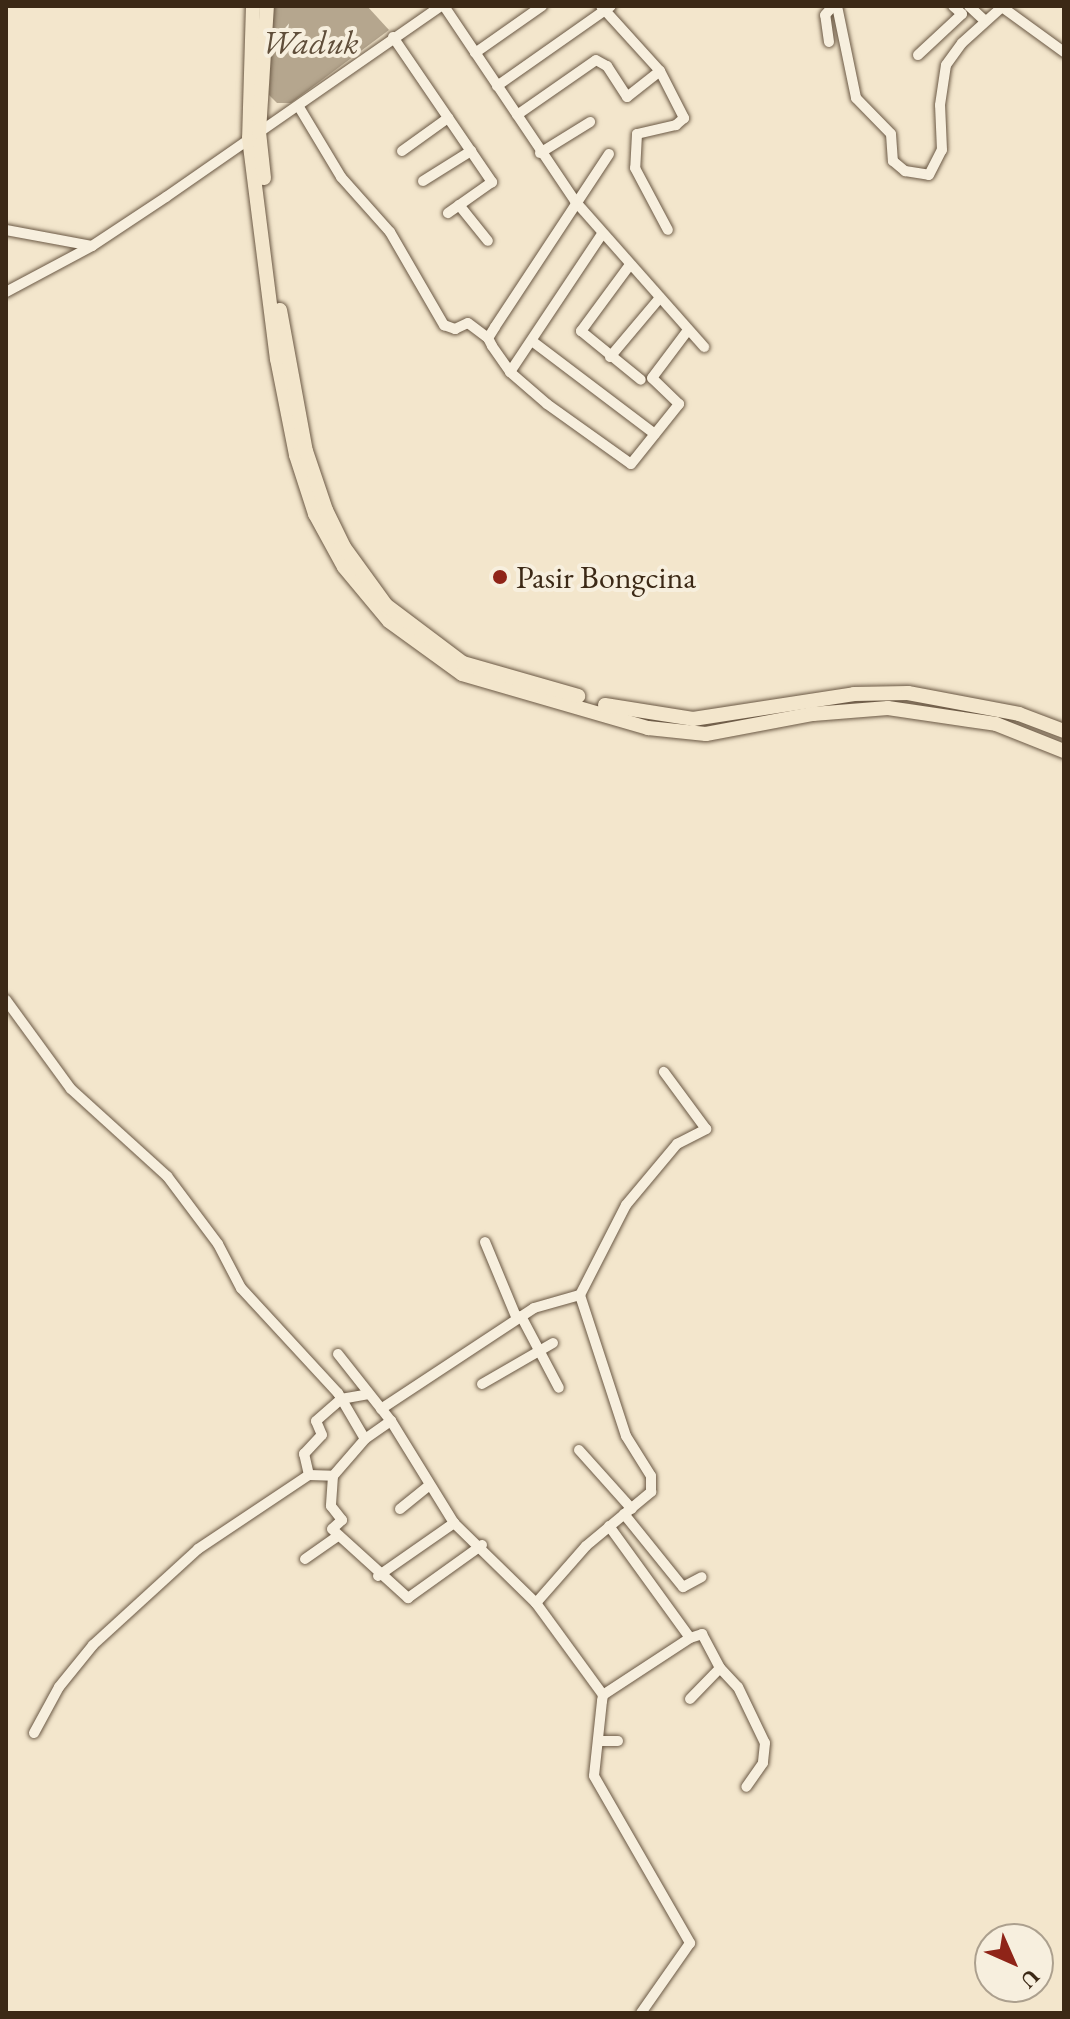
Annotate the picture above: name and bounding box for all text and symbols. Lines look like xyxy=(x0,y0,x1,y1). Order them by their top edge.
water label: Waduk xyxy=(261,23,359,63)
place label: Pasir Bongcina xyxy=(516,558,696,596)
marker: Pasir Bongcina xyxy=(491,568,509,586)
north arrow xyxy=(974,1923,1054,2003)
text: U xyxy=(1014,1963,1046,1995)

